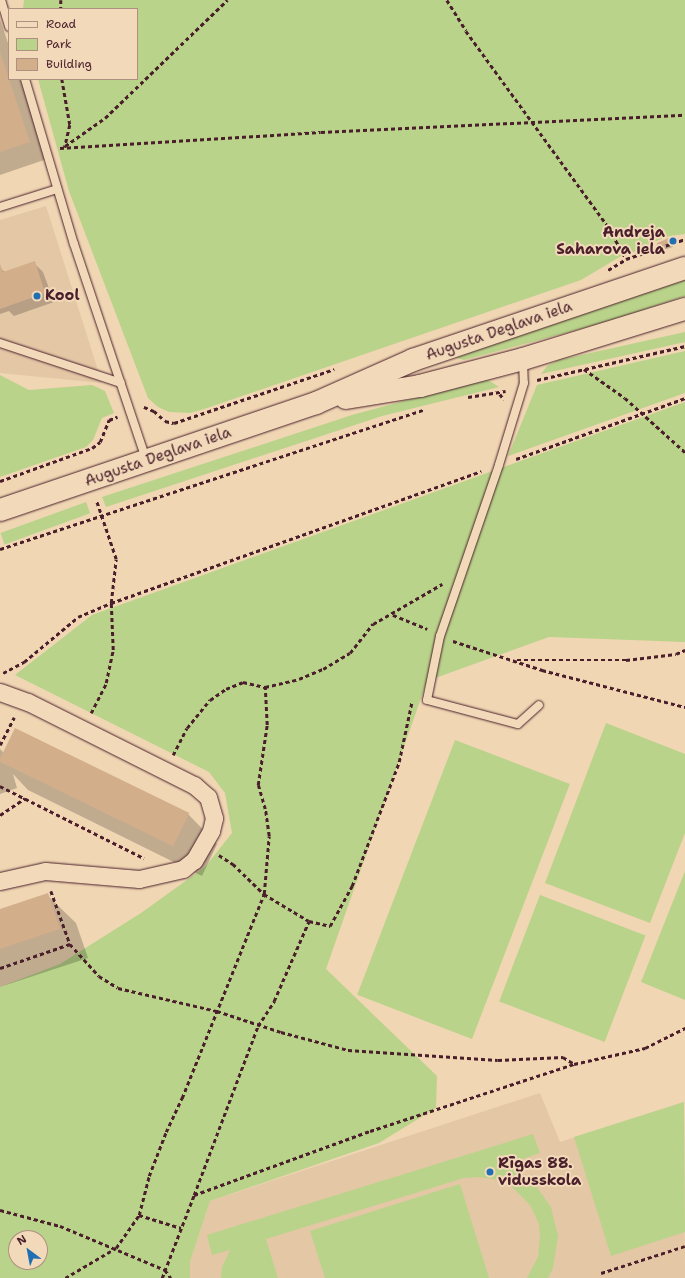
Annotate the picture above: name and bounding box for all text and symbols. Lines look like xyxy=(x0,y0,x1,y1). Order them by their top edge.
legend xyxy=(8,8,138,80)
text: Road xyxy=(46,16,76,32)
text: Park xyxy=(46,36,72,52)
text: Building xyxy=(46,56,92,72)
place label: Andreja Saharova iela xyxy=(556,223,665,258)
marker: Andreja Saharova iela xyxy=(668,236,678,246)
place label: Kool xyxy=(45,287,80,305)
marker: Kool xyxy=(32,291,42,301)
street label: Augusta Deglava iela xyxy=(423,298,575,364)
street label: Augusta Deglava iela xyxy=(82,424,234,490)
place label: Rīgas 88. vidusskola xyxy=(498,1154,581,1189)
marker: Rīgas 88. vidusskola xyxy=(485,1167,495,1177)
north arrow xyxy=(8,1230,48,1270)
text: N xyxy=(14,1232,30,1249)

